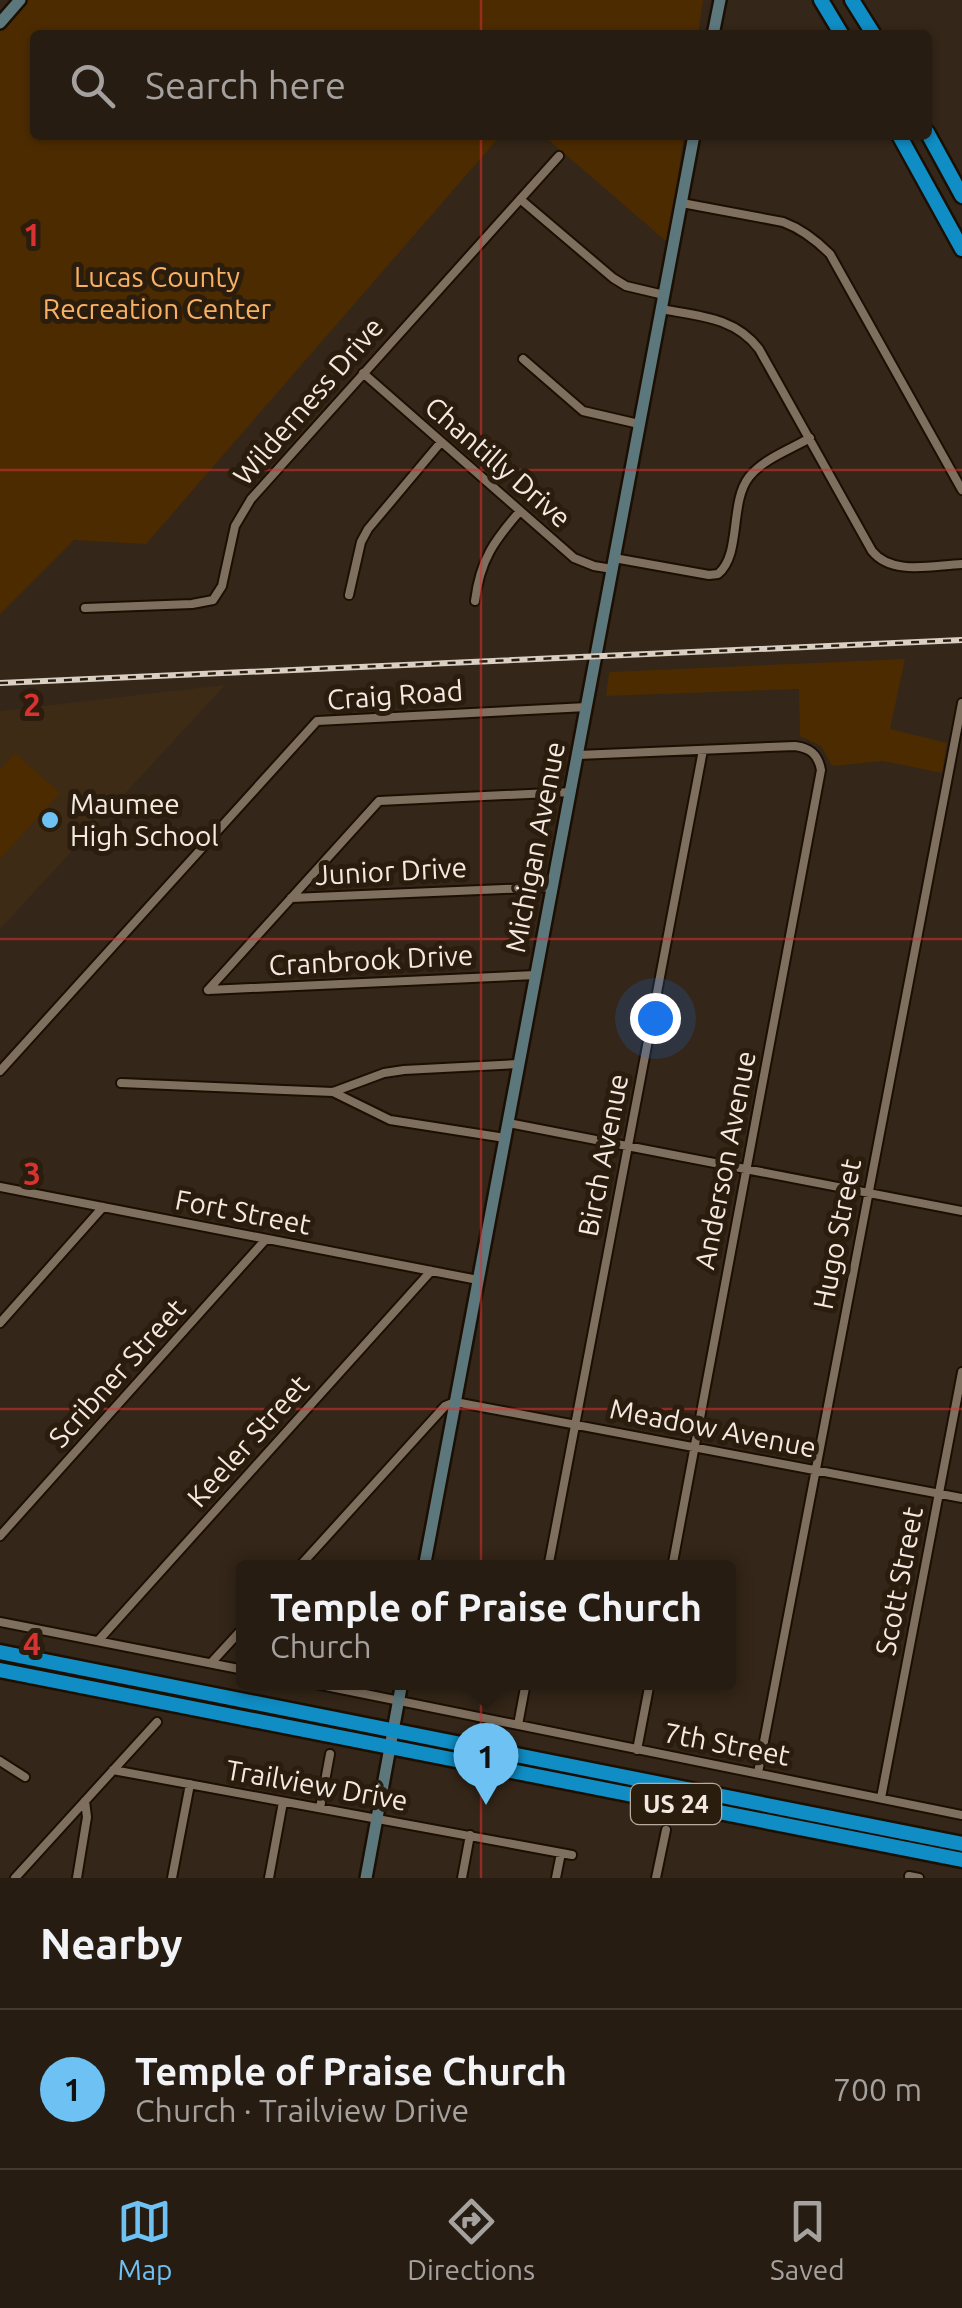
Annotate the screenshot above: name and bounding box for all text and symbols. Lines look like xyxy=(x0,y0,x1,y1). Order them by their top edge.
search box xyxy=(30,30,932,140)
icon: search xyxy=(65,58,120,113)
text: Search here xyxy=(145,64,346,106)
text: 1 xyxy=(23,216,41,252)
park label: Lucas County Recreation Center xyxy=(43,261,272,324)
street label: Wilderness Drive xyxy=(227,311,389,491)
street label: Chantilly Drive xyxy=(419,390,577,533)
street label: Craig Road xyxy=(326,674,464,715)
text: 2 xyxy=(23,686,41,722)
street label: Michigan Avenue xyxy=(499,739,570,955)
place label: Maumee High School xyxy=(70,788,219,851)
marker: Maumee High School xyxy=(39,809,61,831)
street label: Junior Drive xyxy=(314,851,468,890)
street label: Cranbrook Drive xyxy=(268,939,474,980)
your location xyxy=(630,993,681,1044)
street label: Anderson Avenue xyxy=(688,1048,761,1272)
street label: Birch Avenue xyxy=(572,1071,633,1239)
text: 3 xyxy=(23,1155,41,1191)
street label: Hugo Street xyxy=(807,1156,866,1312)
street label: Fort Street xyxy=(173,1183,313,1240)
street label: Scribner Street xyxy=(42,1292,191,1453)
street label: Keeler Street xyxy=(181,1369,315,1513)
street label: Meadow Avenue xyxy=(607,1392,819,1463)
street label: Scott Street xyxy=(869,1504,928,1658)
popup xyxy=(236,1560,736,1690)
text: Temple of Praise Church xyxy=(270,1586,702,1628)
text: 4 xyxy=(23,1625,41,1661)
text: Church xyxy=(270,1628,371,1664)
street label: 7th Street xyxy=(662,1716,793,1771)
pin: 1 xyxy=(454,1722,518,1805)
street label: Trailview Drive xyxy=(224,1753,410,1816)
road number: US 24 xyxy=(631,1784,721,1824)
text: Nearby xyxy=(40,1920,183,1967)
text: Temple of Praise Church xyxy=(135,2050,567,2092)
text: 1 xyxy=(63,2071,82,2107)
text: 700 m xyxy=(833,2071,922,2107)
text: Church · Trailview Drive xyxy=(135,2092,469,2128)
tab: Map xyxy=(117,2194,173,2285)
tab: Directions xyxy=(407,2194,535,2285)
tab: Saved xyxy=(770,2194,845,2285)

